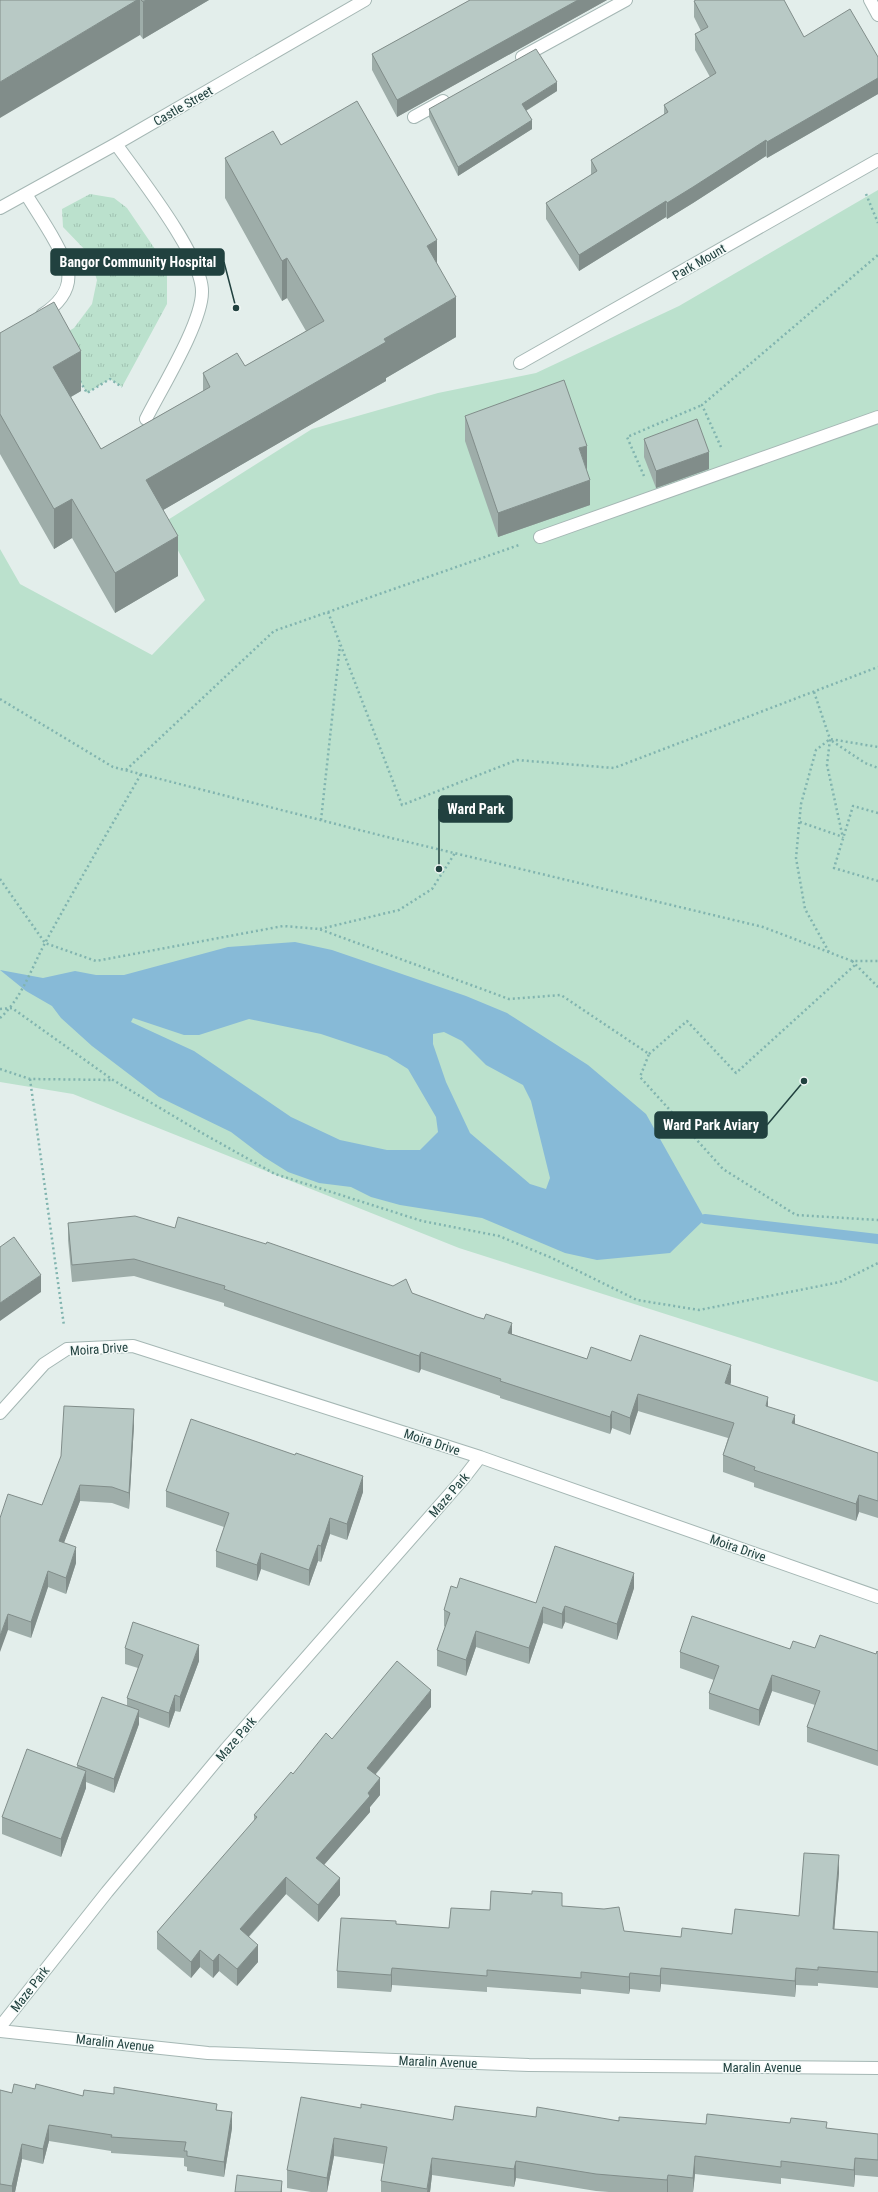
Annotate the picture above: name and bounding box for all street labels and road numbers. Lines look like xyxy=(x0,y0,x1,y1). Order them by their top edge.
street label: Castle Street xyxy=(151,83,215,129)
street label: Park Mount xyxy=(670,241,728,283)
street label: Moira Drive xyxy=(69,1339,129,1359)
street label: Moira Drive xyxy=(402,1426,462,1458)
street label: Maze Park xyxy=(426,1470,472,1520)
street label: Moira Drive xyxy=(708,1531,768,1565)
street label: Maze Park xyxy=(213,1714,259,1764)
street label: Maze Park xyxy=(7,1963,53,2015)
street label: Maralin Avenue xyxy=(75,2031,155,2055)
street label: Maralin Avenue xyxy=(398,2053,478,2071)
street label: Maralin Avenue xyxy=(723,2060,801,2075)

